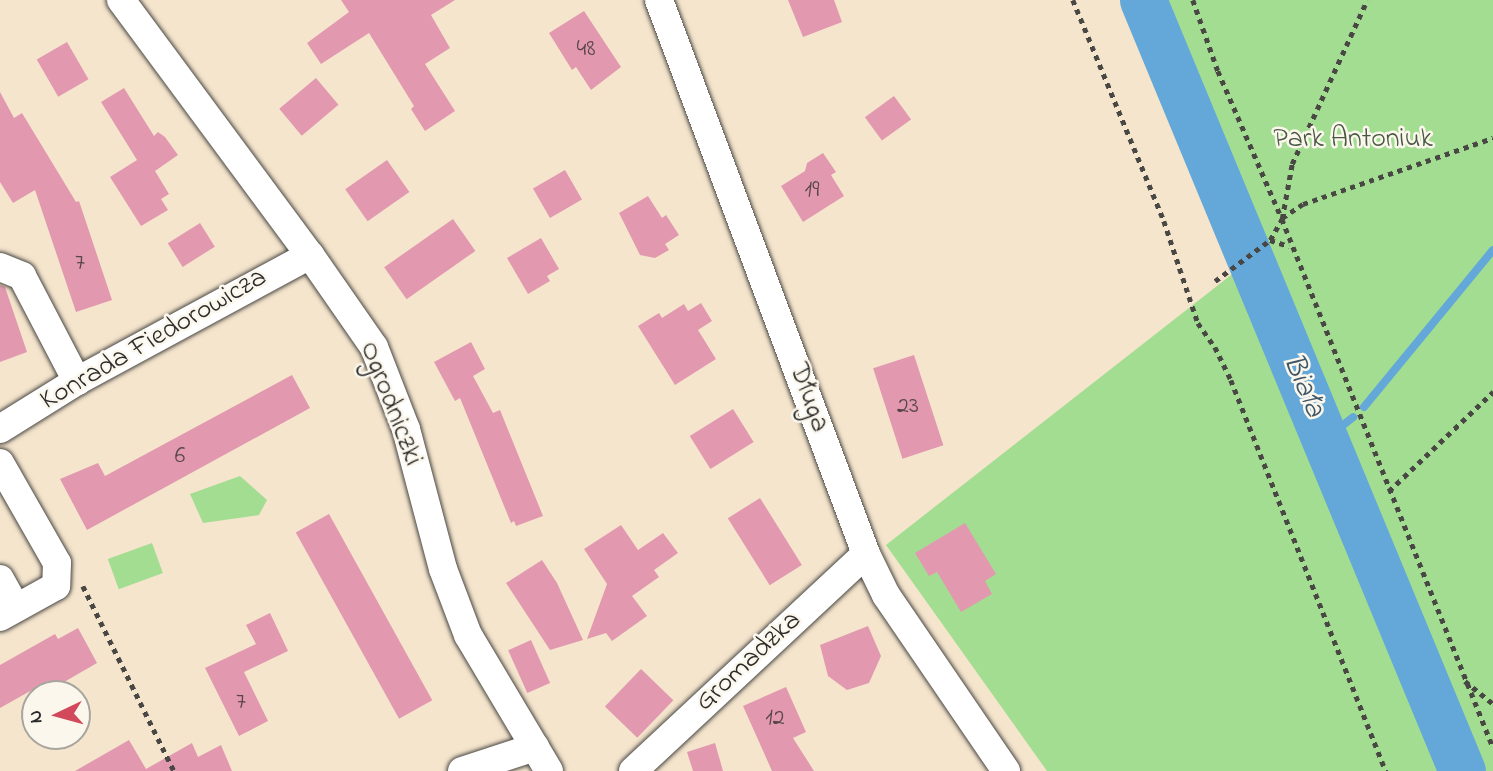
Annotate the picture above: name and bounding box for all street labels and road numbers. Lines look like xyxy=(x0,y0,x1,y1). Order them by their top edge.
street label: Konrada Fiedorowicza xyxy=(35,262,273,418)
street label: Ogrodniczki xyxy=(351,337,429,471)
street label: Długa xyxy=(780,359,836,437)
street label: Gromadzka xyxy=(689,605,809,719)

